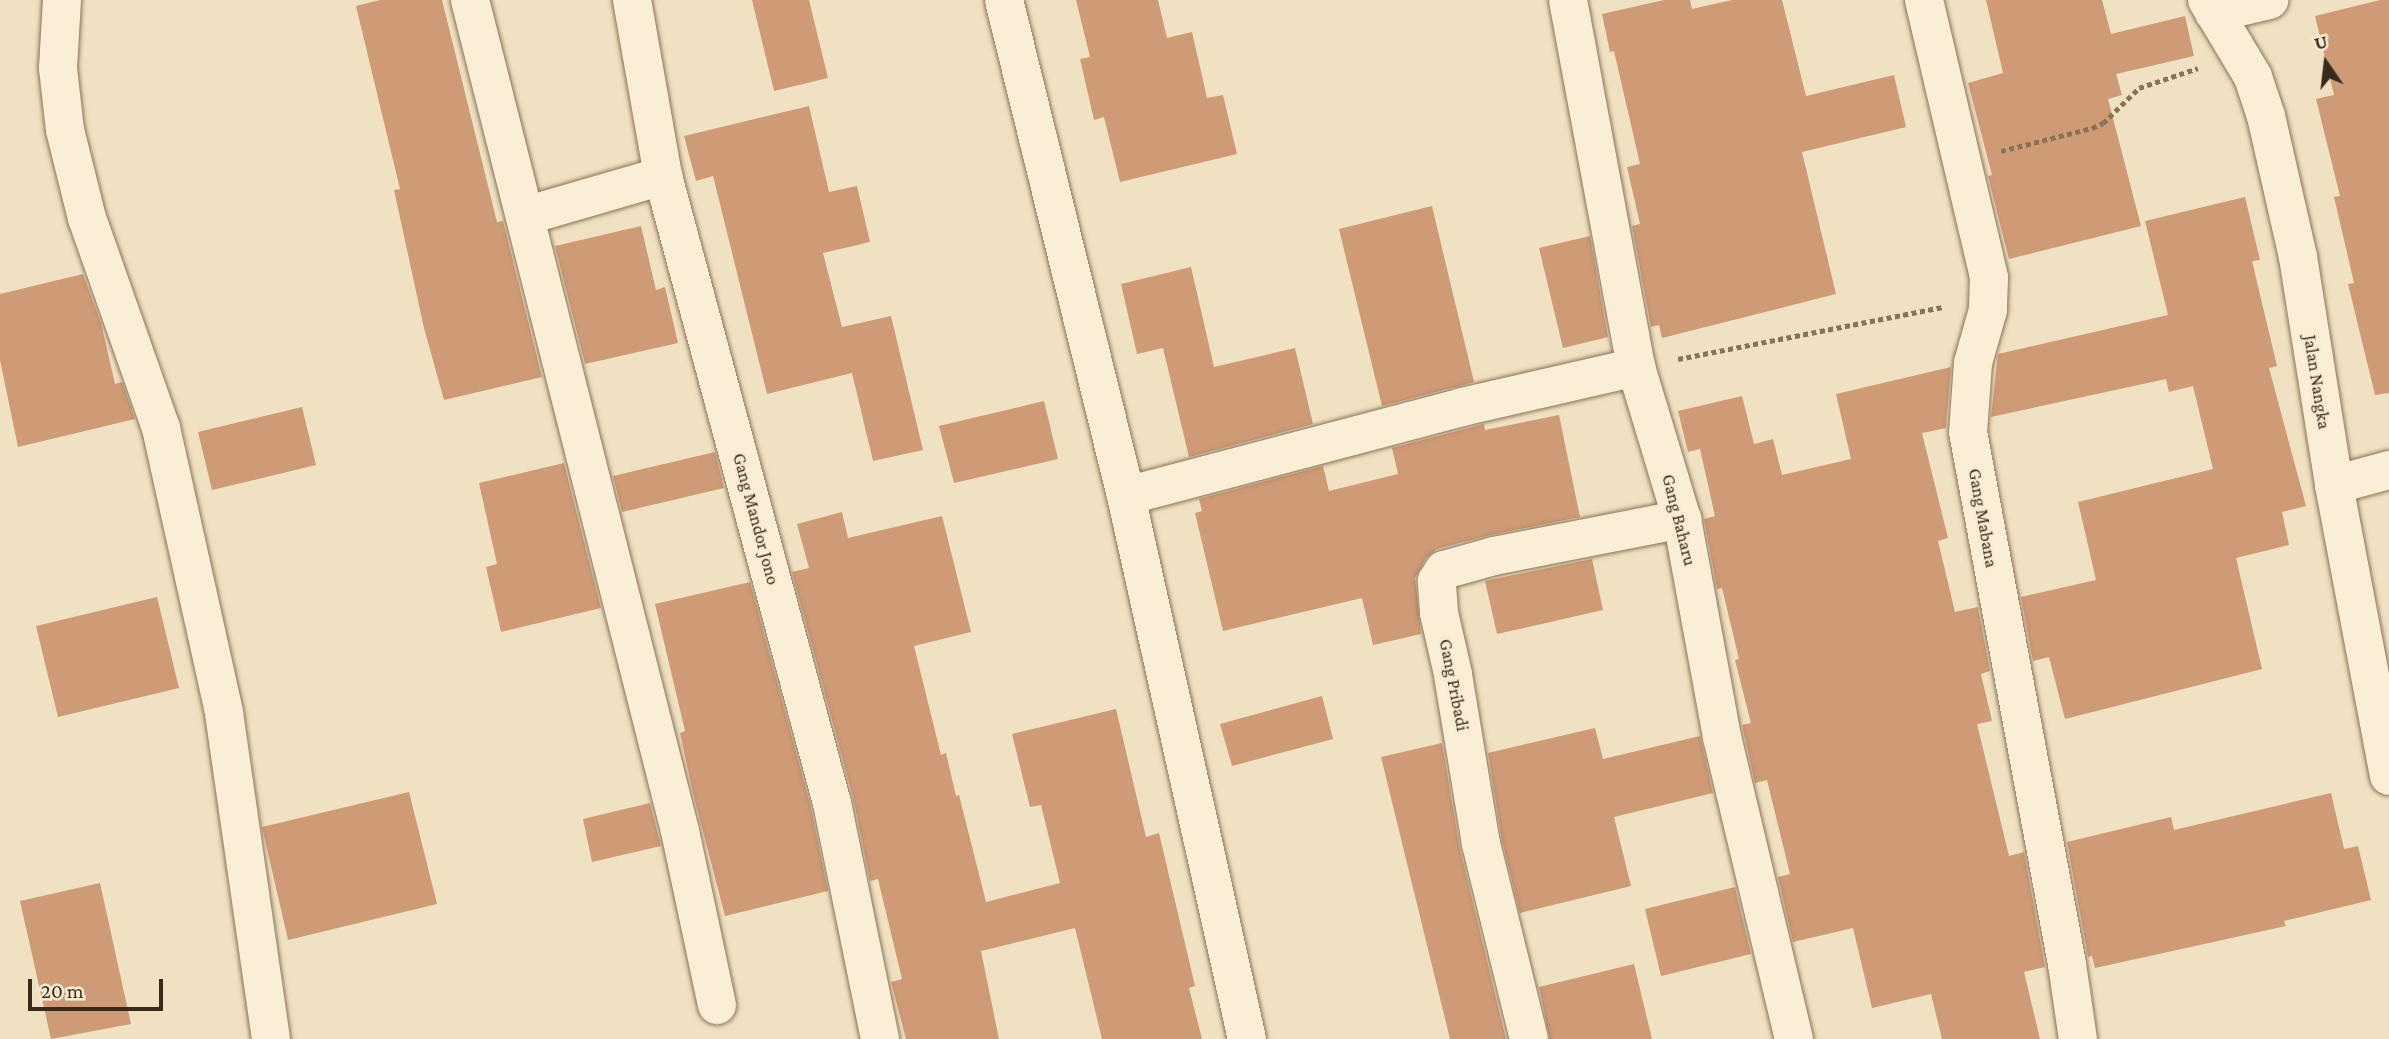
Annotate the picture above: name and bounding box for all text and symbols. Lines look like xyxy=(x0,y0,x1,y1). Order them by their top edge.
north arrow xyxy=(2291,28,2361,98)
text: U xyxy=(2312,30,2330,54)
street label: Jalan Nangka xyxy=(2299,333,2335,431)
street label: Gang Mandor Jono xyxy=(728,451,784,587)
street label: Gang Mabana xyxy=(1964,467,2002,569)
street label: Gang Baharu xyxy=(1657,472,1701,568)
street label: Gang Pribadi xyxy=(1434,637,1474,733)
scale bar xyxy=(32,965,166,1009)
text: 20 m xyxy=(41,979,84,1003)

